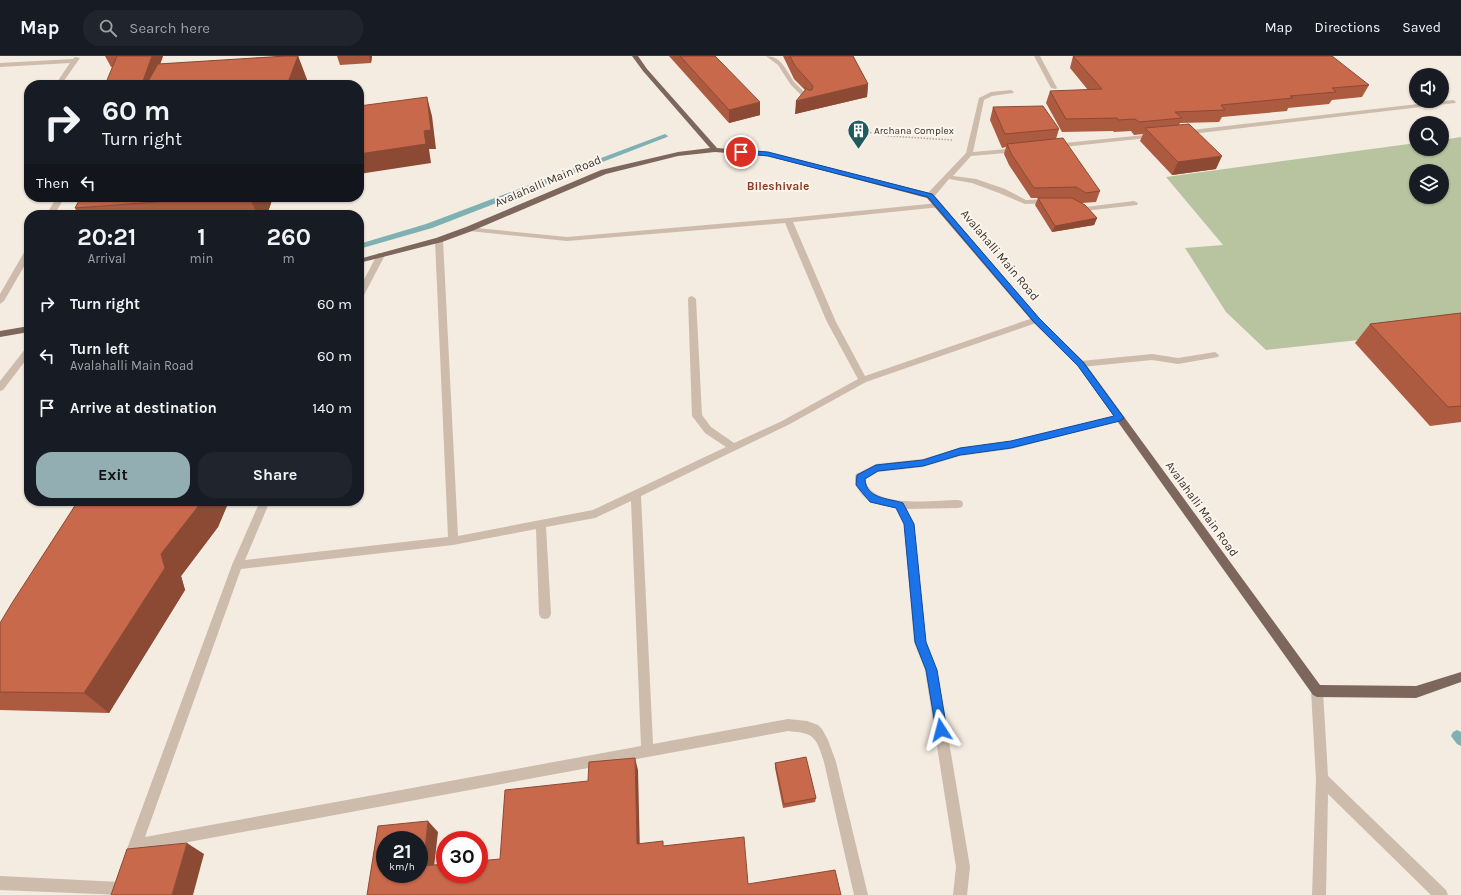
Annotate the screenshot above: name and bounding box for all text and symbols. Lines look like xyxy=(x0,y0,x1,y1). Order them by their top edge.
search box xyxy=(83,10,363,46)
text: Map xyxy=(20,17,59,39)
icon: search xyxy=(97,17,119,39)
text: Search here xyxy=(129,19,210,37)
text: Map xyxy=(1265,19,1293,36)
text: Directions xyxy=(1315,19,1380,36)
text: Saved xyxy=(1402,19,1441,36)
map controls xyxy=(1409,68,1449,204)
button: sound xyxy=(1409,68,1449,108)
text: 60 m xyxy=(102,94,170,127)
icon: right xyxy=(36,96,88,148)
button: search xyxy=(1409,116,1449,156)
building icon: Archana Complex xyxy=(845,118,871,151)
place label: Archana Complex xyxy=(874,125,954,137)
text: Turn right xyxy=(102,128,182,150)
pin xyxy=(724,135,758,169)
icon: arrive xyxy=(730,141,752,163)
street label: Avalahalli Main Road xyxy=(493,152,603,210)
button: layers xyxy=(1409,164,1449,204)
icon: left xyxy=(77,172,99,194)
text: Then xyxy=(36,174,69,192)
district label: Bileshivale xyxy=(747,179,809,193)
street label: Avalahalli Main Road xyxy=(958,207,1042,303)
text: 20:21 xyxy=(77,223,136,251)
text: 1 xyxy=(197,223,206,251)
text: 260 xyxy=(267,223,311,251)
text: Arrival xyxy=(88,251,126,266)
text: min xyxy=(190,251,213,266)
text: m xyxy=(283,251,295,266)
icon: right xyxy=(36,293,58,315)
text: Turn right xyxy=(70,295,140,313)
text: 60 m xyxy=(317,295,352,313)
text: Turn left xyxy=(70,340,129,358)
icon: left xyxy=(36,345,58,367)
text: 60 m xyxy=(317,347,352,365)
text: Avalahalli Main Road xyxy=(70,358,194,373)
icon: arrive xyxy=(36,397,58,419)
text: Arrive at destination xyxy=(70,399,217,417)
text: 140 m xyxy=(312,399,352,417)
button: Exit xyxy=(36,452,190,498)
button: Share xyxy=(198,452,352,498)
street label: Avalahalli Main Road xyxy=(1163,459,1241,559)
position arrow xyxy=(920,709,962,751)
speed limit sign: 30 xyxy=(436,831,488,883)
text: 21 xyxy=(392,840,412,863)
text: km/h xyxy=(389,861,415,873)

